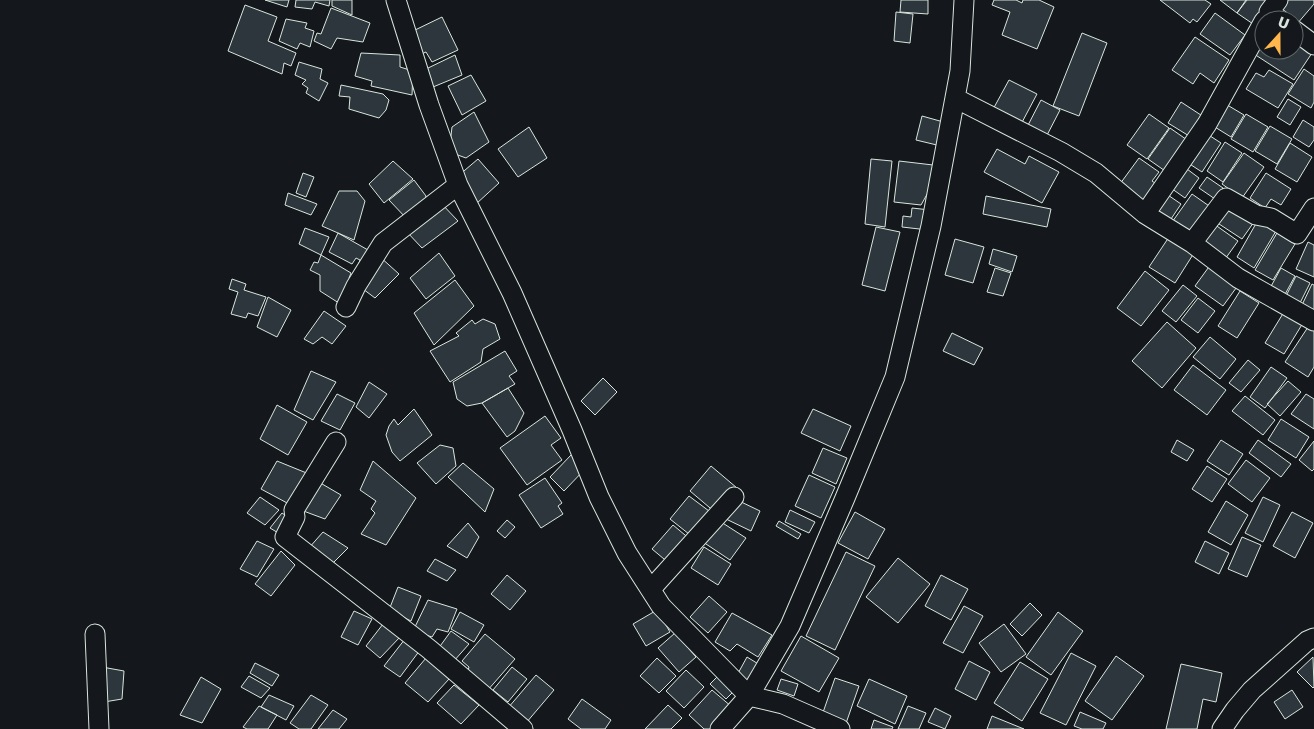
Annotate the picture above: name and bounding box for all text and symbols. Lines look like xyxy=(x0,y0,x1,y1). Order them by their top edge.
north arrow xyxy=(1254,10,1304,60)
text: U xyxy=(1275,13,1292,32)

